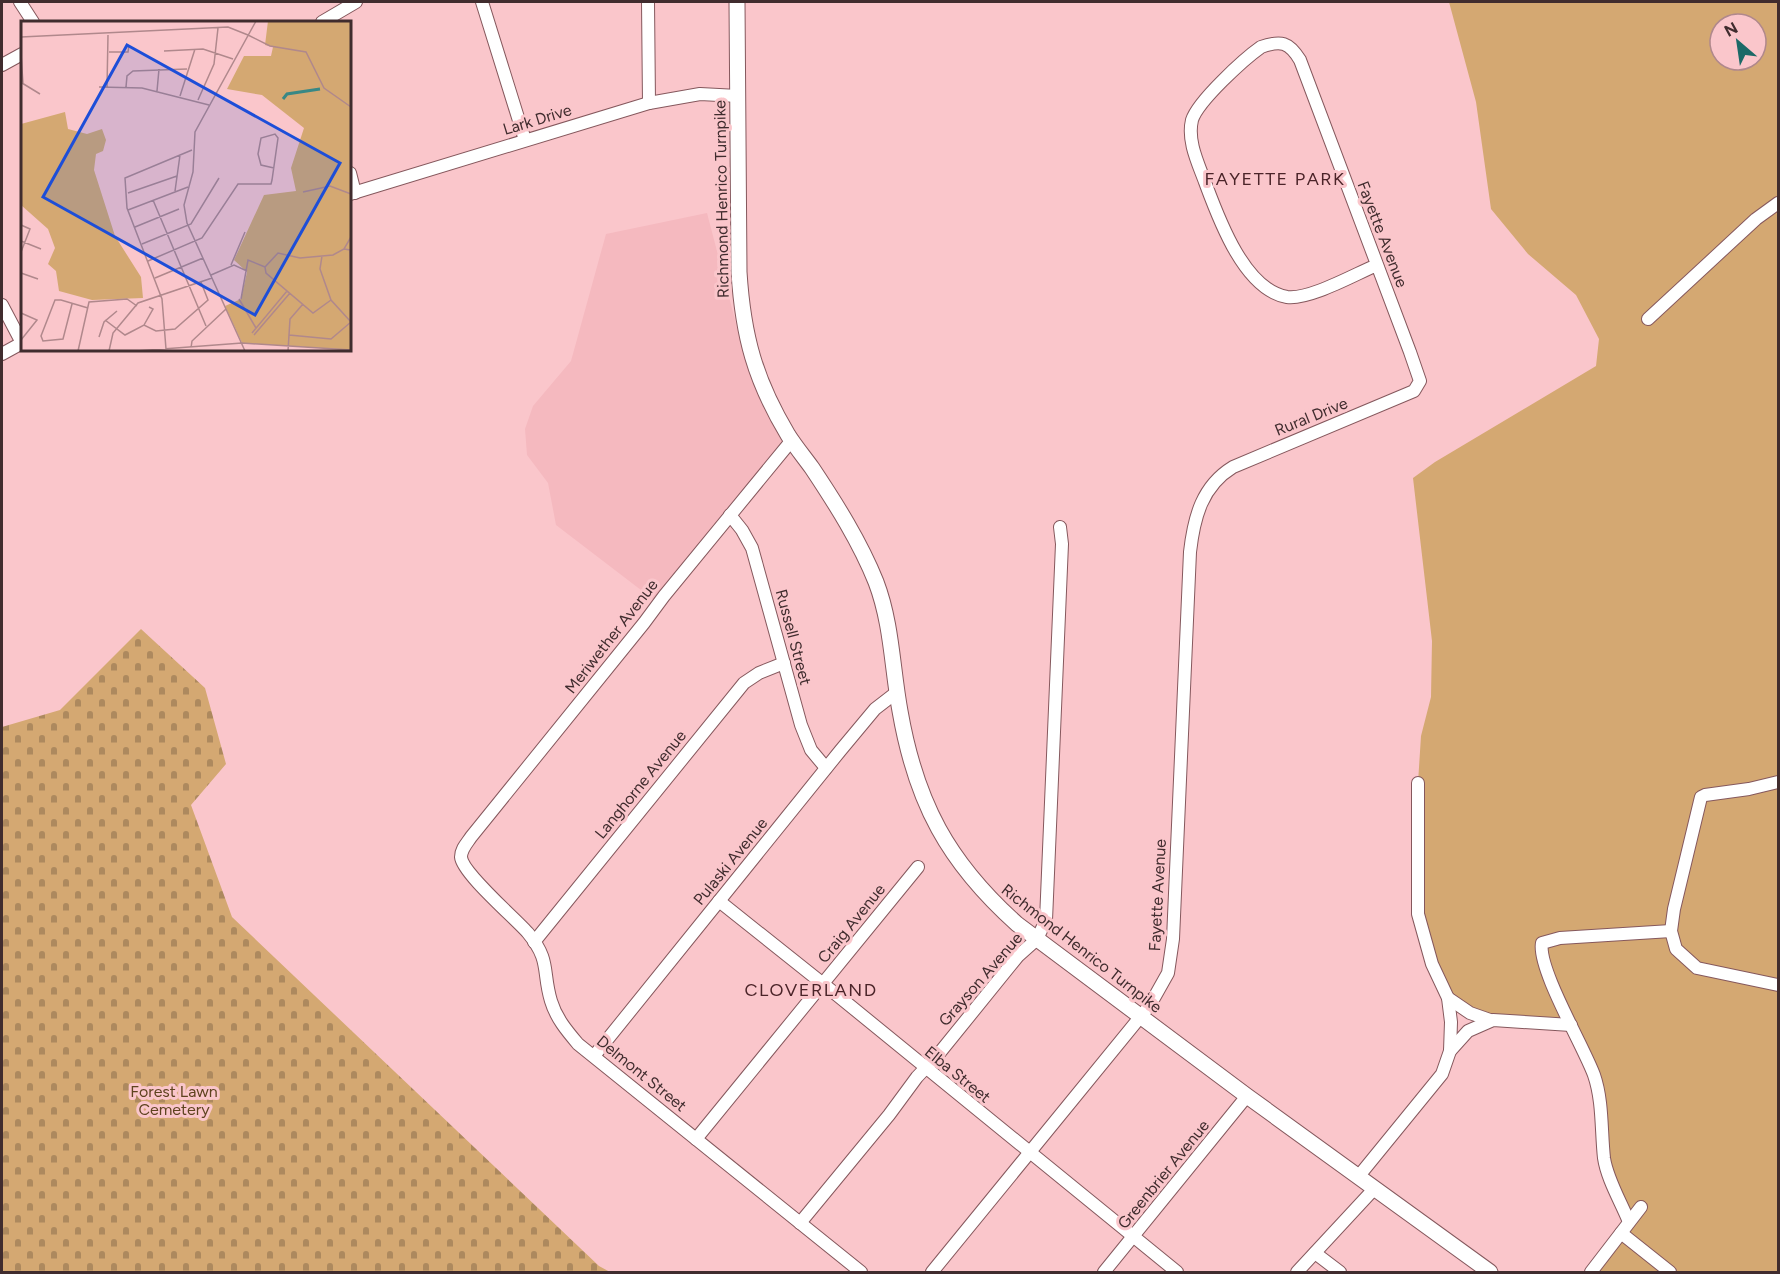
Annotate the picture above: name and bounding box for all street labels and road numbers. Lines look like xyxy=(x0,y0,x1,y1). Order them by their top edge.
street label: Lark Drive xyxy=(501,100,574,139)
street label: Richmond Henrico Turnpike xyxy=(710,100,733,298)
street label: Fayette Avenue xyxy=(1354,178,1412,290)
street label: Rural Drive xyxy=(1272,393,1351,440)
street label: Meriwether Avenue xyxy=(561,575,662,697)
street label: Russell Street xyxy=(772,587,815,687)
street label: Langhorne Avenue xyxy=(591,726,690,842)
street label: Pulaski Avenue xyxy=(689,814,772,909)
street label: Fayette Avenue xyxy=(1145,838,1170,952)
street label: Craig Avenue xyxy=(814,880,889,967)
street label: Richmond Henrico Turnpike xyxy=(998,880,1166,1017)
street label: Grayson Avenue xyxy=(935,928,1026,1030)
street label: Delmont Street xyxy=(593,1031,690,1115)
street label: Elba Street xyxy=(921,1042,994,1107)
street label: Greenbrier Avenue xyxy=(1114,1116,1213,1233)

